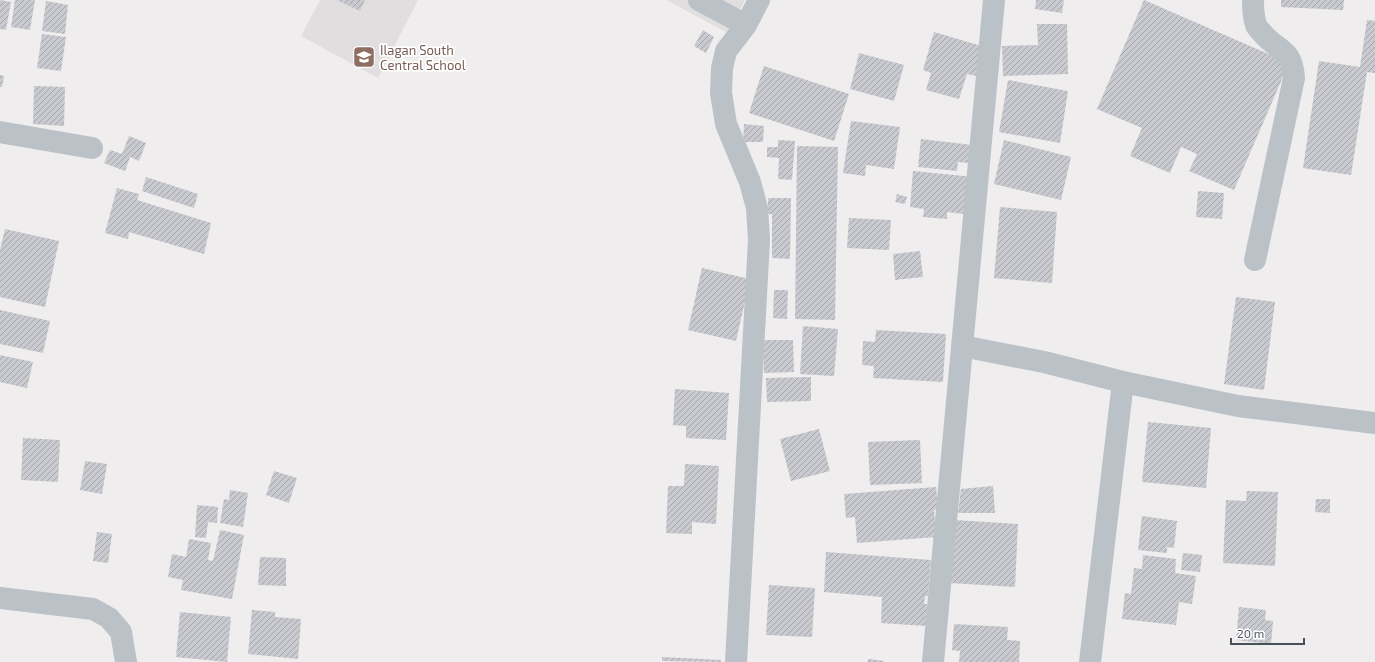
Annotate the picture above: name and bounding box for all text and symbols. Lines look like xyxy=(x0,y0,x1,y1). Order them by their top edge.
place label: Ilagan South Central School xyxy=(380,42,466,73)
school or university icon: Ilagan South Central School xyxy=(351,44,377,70)
scale bar xyxy=(1231,620,1304,646)
text: 20 m xyxy=(1237,626,1264,640)

